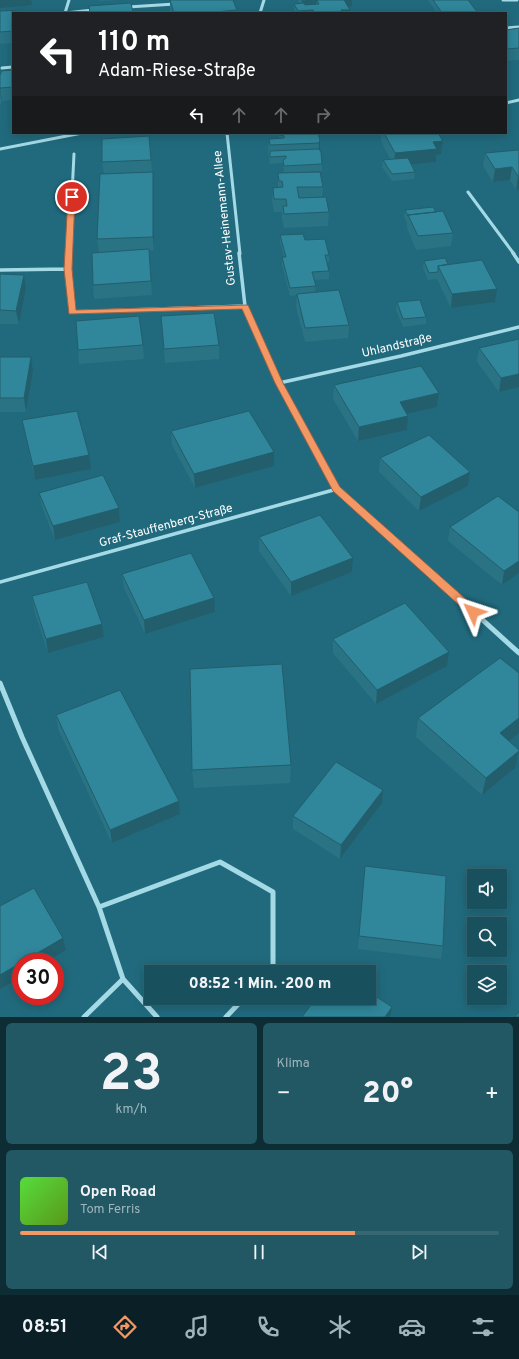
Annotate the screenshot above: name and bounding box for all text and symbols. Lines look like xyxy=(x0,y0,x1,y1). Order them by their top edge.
text: 110 m xyxy=(98,25,170,61)
icon: left xyxy=(32,28,84,80)
text: Adam-Riese-Straße xyxy=(98,60,256,83)
icon: left xyxy=(186,104,208,126)
icon: ahead xyxy=(228,104,250,126)
icon: ahead xyxy=(270,104,292,126)
icon: right xyxy=(312,104,334,126)
street label: Gustav-Heinemann-Allee xyxy=(210,150,240,286)
pin xyxy=(55,180,89,214)
icon: arrive xyxy=(61,186,83,208)
street label: Uhlandstraße xyxy=(360,330,434,362)
street label: Graf-Stauffenberg-Straße xyxy=(97,500,235,552)
position arrow xyxy=(452,591,494,633)
map controls xyxy=(467,869,507,1005)
button: sound xyxy=(467,869,507,909)
button: search xyxy=(467,917,507,957)
speed limit sign: 30 xyxy=(12,953,64,1005)
button: layers xyxy=(467,965,507,1005)
text: 08:52 · 1 Min. · 200 m xyxy=(189,975,331,994)
text: 23 xyxy=(100,1043,163,1109)
text: Klima xyxy=(277,1056,310,1072)
text: 20° xyxy=(362,1076,413,1113)
text: − xyxy=(277,1081,291,1108)
text: + xyxy=(485,1081,499,1108)
text: km/h xyxy=(115,1102,147,1118)
text: Open Road xyxy=(80,1183,156,1202)
text: Tom Ferris xyxy=(80,1202,140,1218)
icon: previous xyxy=(89,1241,111,1263)
icon: pause xyxy=(248,1241,270,1263)
icon: next xyxy=(408,1241,430,1263)
icon: directions xyxy=(111,1313,139,1341)
icon: music xyxy=(183,1313,211,1341)
icon: phone xyxy=(254,1313,282,1341)
icon: climate xyxy=(326,1313,354,1341)
icon: car xyxy=(398,1313,426,1341)
icon: filters xyxy=(469,1313,497,1341)
text: 08:51 xyxy=(22,1316,68,1339)

